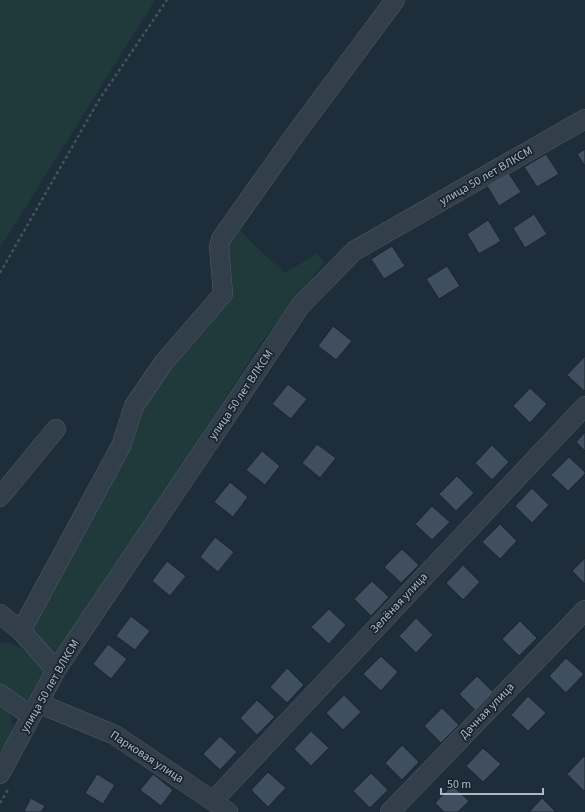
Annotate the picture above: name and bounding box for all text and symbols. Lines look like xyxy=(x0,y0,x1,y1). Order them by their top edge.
street label: улица 50 лет ВЛКСМ xyxy=(436,142,536,210)
street label: улица 50 лет ВЛКСМ xyxy=(205,347,277,443)
street label: Зелёная улица xyxy=(366,569,432,637)
street label: улица 50 лет ВЛКСМ xyxy=(16,636,84,736)
street label: Дачная улица xyxy=(456,679,518,743)
street label: Парковая улица xyxy=(107,727,187,787)
scale bar xyxy=(441,770,543,796)
text: 50 m xyxy=(447,776,471,793)

